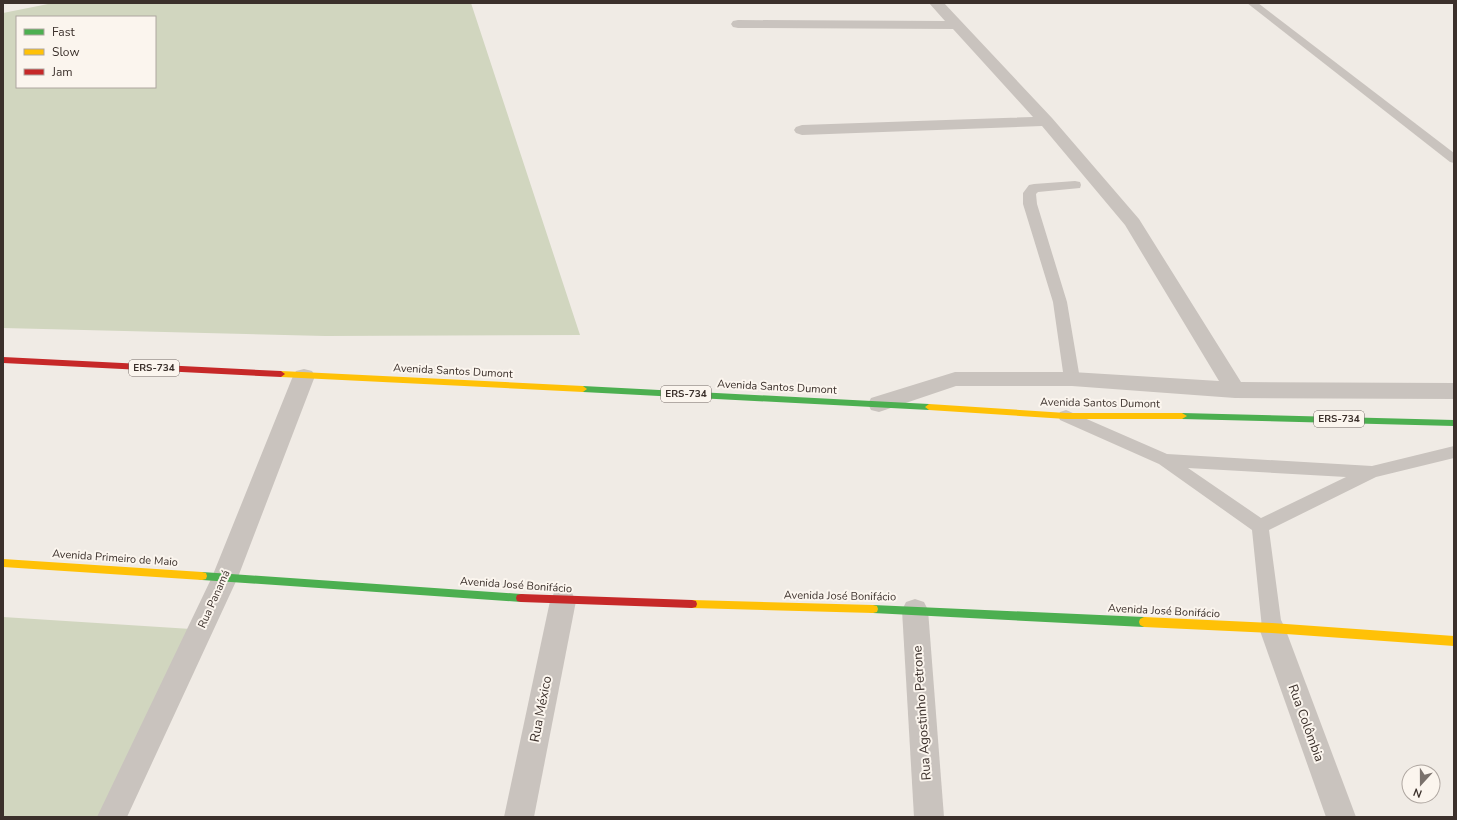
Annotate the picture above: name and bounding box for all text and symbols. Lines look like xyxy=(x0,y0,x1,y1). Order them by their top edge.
legend xyxy=(16,16,156,88)
text: Fast xyxy=(52,24,75,40)
text: Slow xyxy=(52,44,80,60)
text: Jam xyxy=(51,64,73,80)
road number: ERS-734 xyxy=(129,360,179,376)
street label: Avenida Santos Dumont xyxy=(393,360,513,382)
street label: Avenida Santos Dumont xyxy=(717,376,837,398)
road number: ERS-734 xyxy=(661,386,711,402)
street label: Avenida Santos Dumont xyxy=(1040,394,1160,412)
road number: ERS-734 xyxy=(1314,411,1364,427)
street label: Avenida Primeiro de Maio xyxy=(52,546,178,570)
street label: Rua Panamá xyxy=(195,567,234,630)
street label: Avenida José Bonifácio xyxy=(459,574,573,596)
street label: Avenida José Bonifácio xyxy=(784,588,896,604)
street label: Avenida José Bonifácio xyxy=(1108,601,1220,621)
street label: Rua Agostinho Petrone xyxy=(908,645,936,781)
street label: Rua México xyxy=(526,674,556,744)
street label: Rua Colômbia xyxy=(1284,682,1328,764)
north arrow xyxy=(1401,764,1441,804)
text: N xyxy=(1411,784,1424,801)

